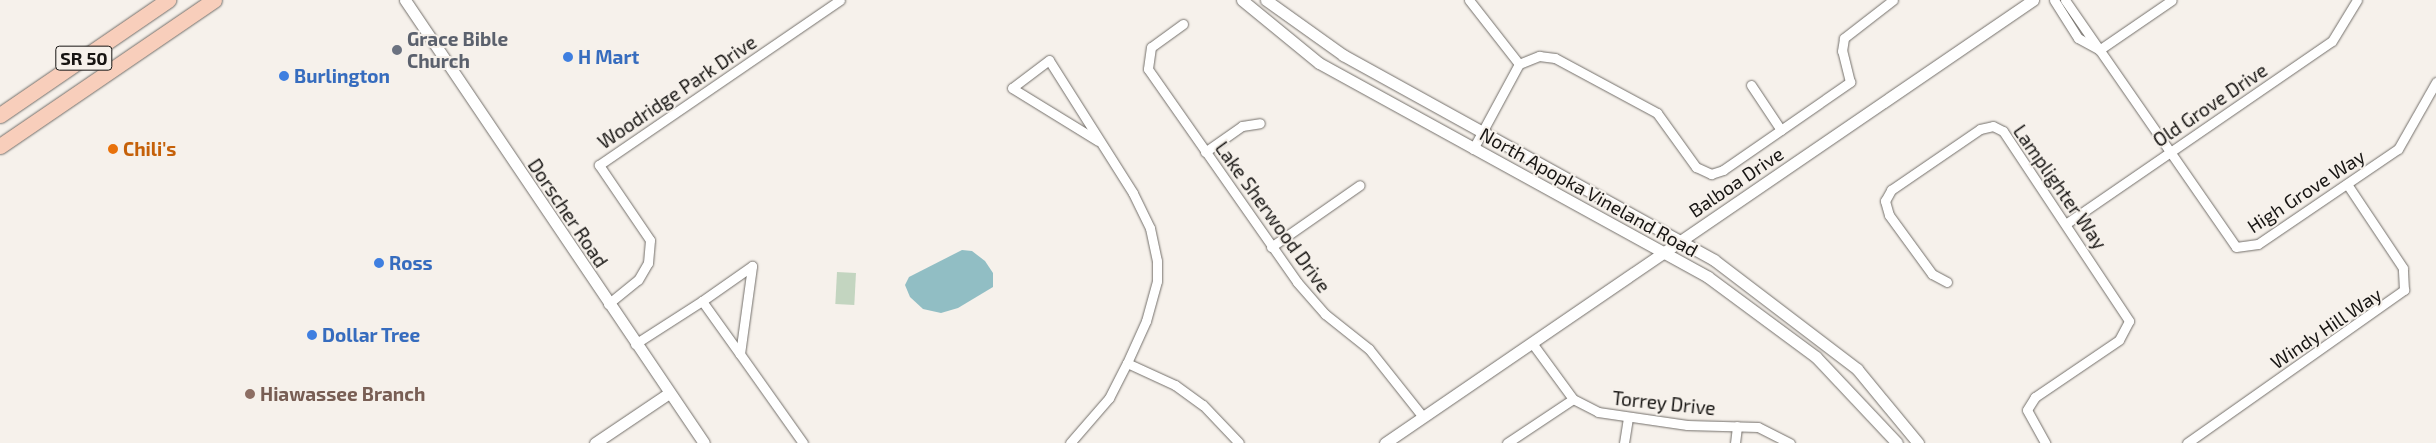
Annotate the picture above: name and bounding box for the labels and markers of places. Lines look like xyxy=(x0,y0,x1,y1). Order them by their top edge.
place label: Grace Bible Church xyxy=(407,28,508,72)
marker: Grace Bible Church xyxy=(391,44,403,56)
place label: H Mart xyxy=(578,46,639,68)
marker: H Mart xyxy=(562,51,574,63)
place label: Burlington xyxy=(294,65,390,87)
marker: Burlington xyxy=(278,70,290,82)
place label: Chili's xyxy=(123,138,176,160)
marker: Chili's xyxy=(107,143,119,155)
place label: Ross xyxy=(389,252,433,274)
marker: Ross xyxy=(373,257,385,269)
place label: Dollar Tree xyxy=(322,324,421,346)
marker: Dollar Tree xyxy=(306,329,318,341)
place label: Hiawassee Branch xyxy=(260,383,425,405)
marker: Hiawassee Branch xyxy=(244,388,256,400)

